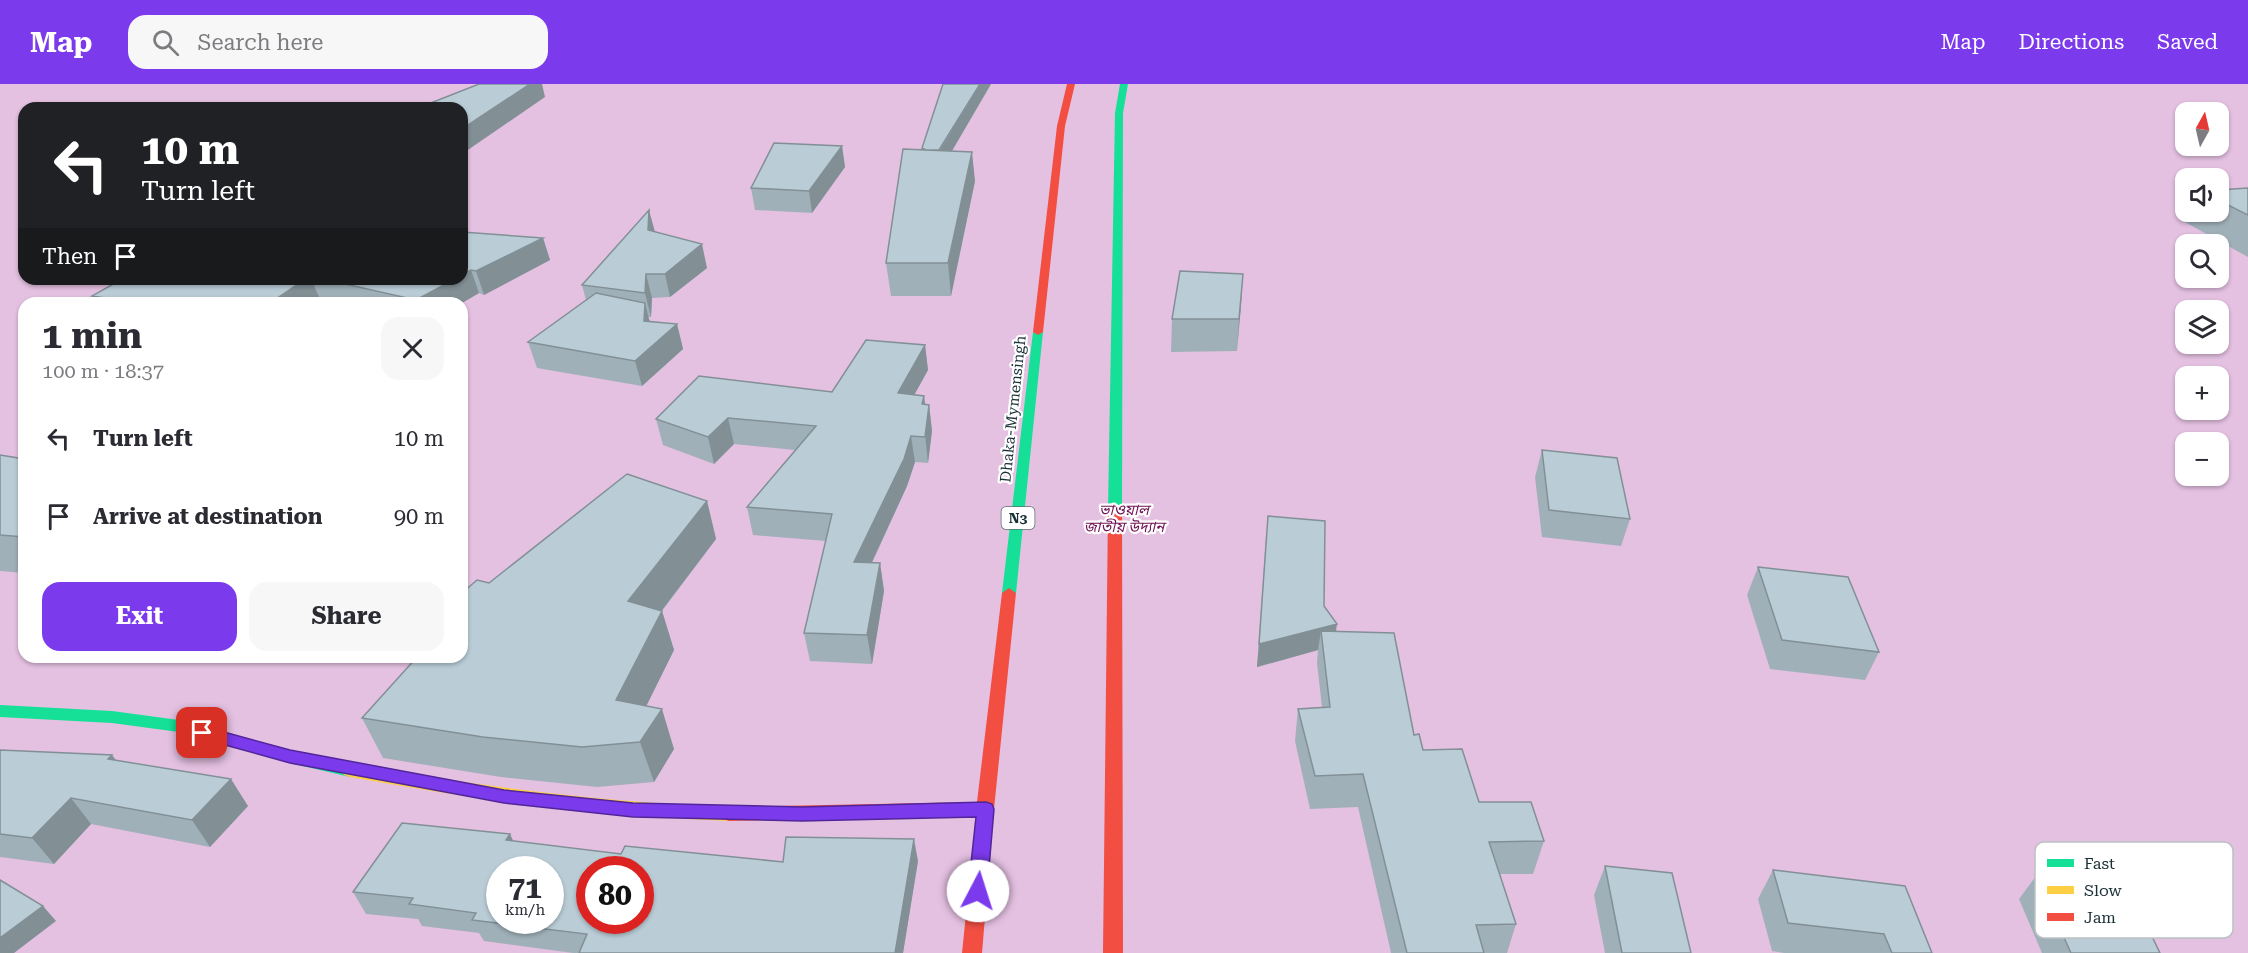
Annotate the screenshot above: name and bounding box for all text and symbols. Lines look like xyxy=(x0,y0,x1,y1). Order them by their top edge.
search box xyxy=(128,15,548,69)
text: Map xyxy=(30,26,92,59)
icon: search xyxy=(149,26,182,59)
text: Search here xyxy=(197,30,323,55)
text: Map xyxy=(1941,30,1985,54)
text: Directions xyxy=(2018,30,2124,54)
text: Saved xyxy=(2157,30,2218,54)
north arrow xyxy=(2175,102,2229,156)
map controls xyxy=(2175,102,2229,486)
text: 10 m xyxy=(141,125,239,174)
icon: left xyxy=(42,126,120,204)
button: sound xyxy=(2175,168,2229,222)
text: Turn left xyxy=(141,175,255,207)
button: search xyxy=(2175,234,2229,288)
icon: arrive xyxy=(109,240,142,273)
text: Then xyxy=(42,244,97,269)
button: layers xyxy=(2175,300,2229,354)
text: 1 min xyxy=(42,315,142,357)
button: close xyxy=(381,317,444,380)
street label: Dhaka-Mymensingh xyxy=(996,334,1030,483)
text: 100 m · 18:37 xyxy=(42,359,164,383)
button: + xyxy=(2175,366,2229,420)
icon: left xyxy=(42,422,75,455)
text: Turn left xyxy=(93,426,193,451)
text: 10 m xyxy=(394,426,444,451)
button: − xyxy=(2175,432,2229,486)
icon: arrive xyxy=(42,500,75,533)
park label: ভাওয়াল জাতীয় উদ্যান xyxy=(1084,501,1167,536)
text: Arrive at destination xyxy=(93,504,322,529)
text: 90 m xyxy=(394,504,444,529)
road number: N3 xyxy=(1002,507,1034,529)
button: Exit xyxy=(42,582,237,651)
button: Share xyxy=(249,582,444,651)
pin xyxy=(176,707,227,758)
icon: arrive xyxy=(185,716,218,749)
legend xyxy=(2035,842,2233,938)
text: Fast xyxy=(2084,854,2115,873)
speed limit sign: 80 xyxy=(576,856,654,934)
position arrow xyxy=(946,859,1010,923)
text: 71 xyxy=(508,870,542,905)
text: Slow xyxy=(2084,881,2122,900)
text: km/h xyxy=(505,901,545,919)
text: Jam xyxy=(2084,908,2116,927)

